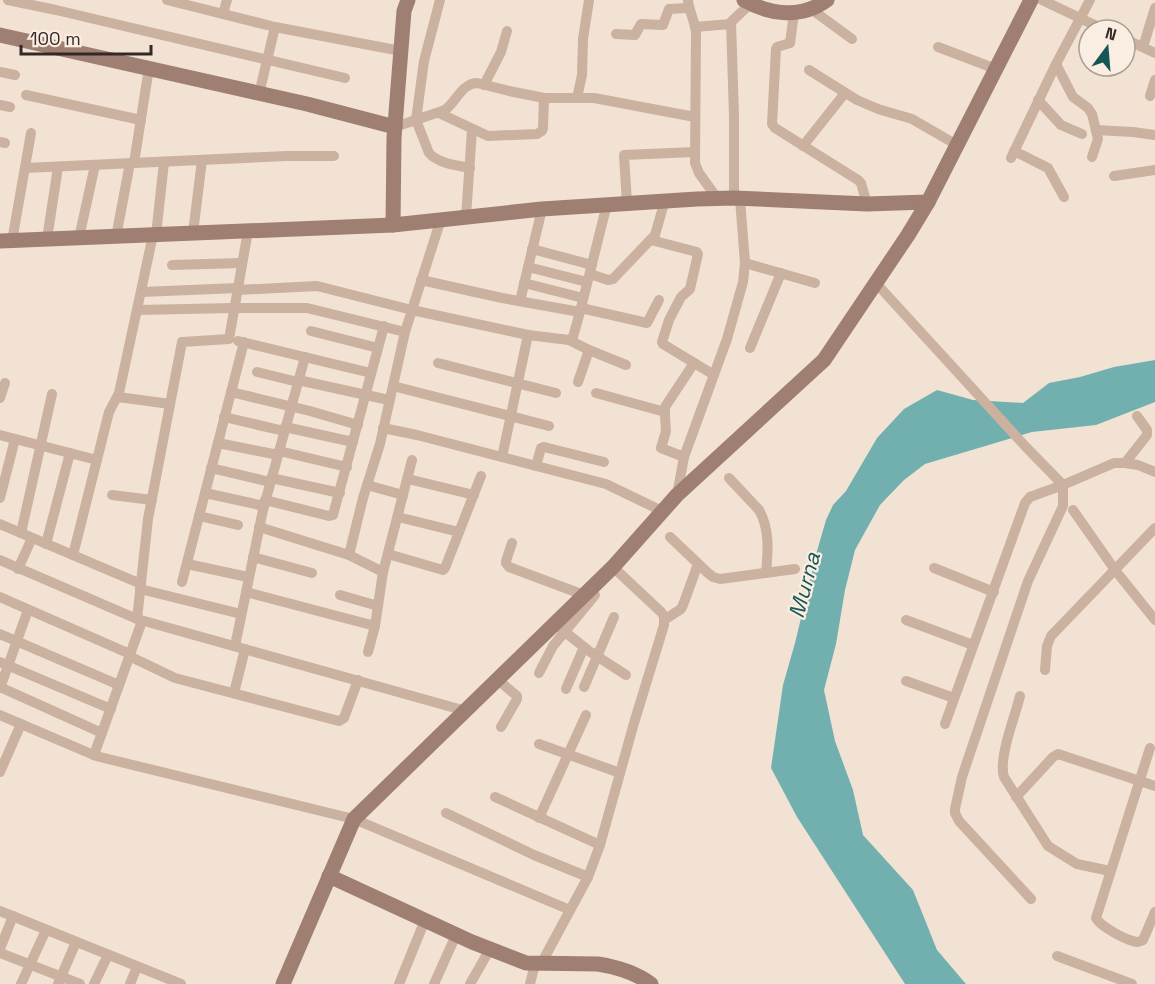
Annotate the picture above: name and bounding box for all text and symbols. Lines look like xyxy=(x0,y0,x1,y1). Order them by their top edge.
scale bar xyxy=(21,18,152,56)
north arrow xyxy=(1077,18,1137,78)
text: N xyxy=(1103,22,1119,46)
text: 100 m xyxy=(30,27,81,50)
water label: Murna xyxy=(782,549,826,621)

